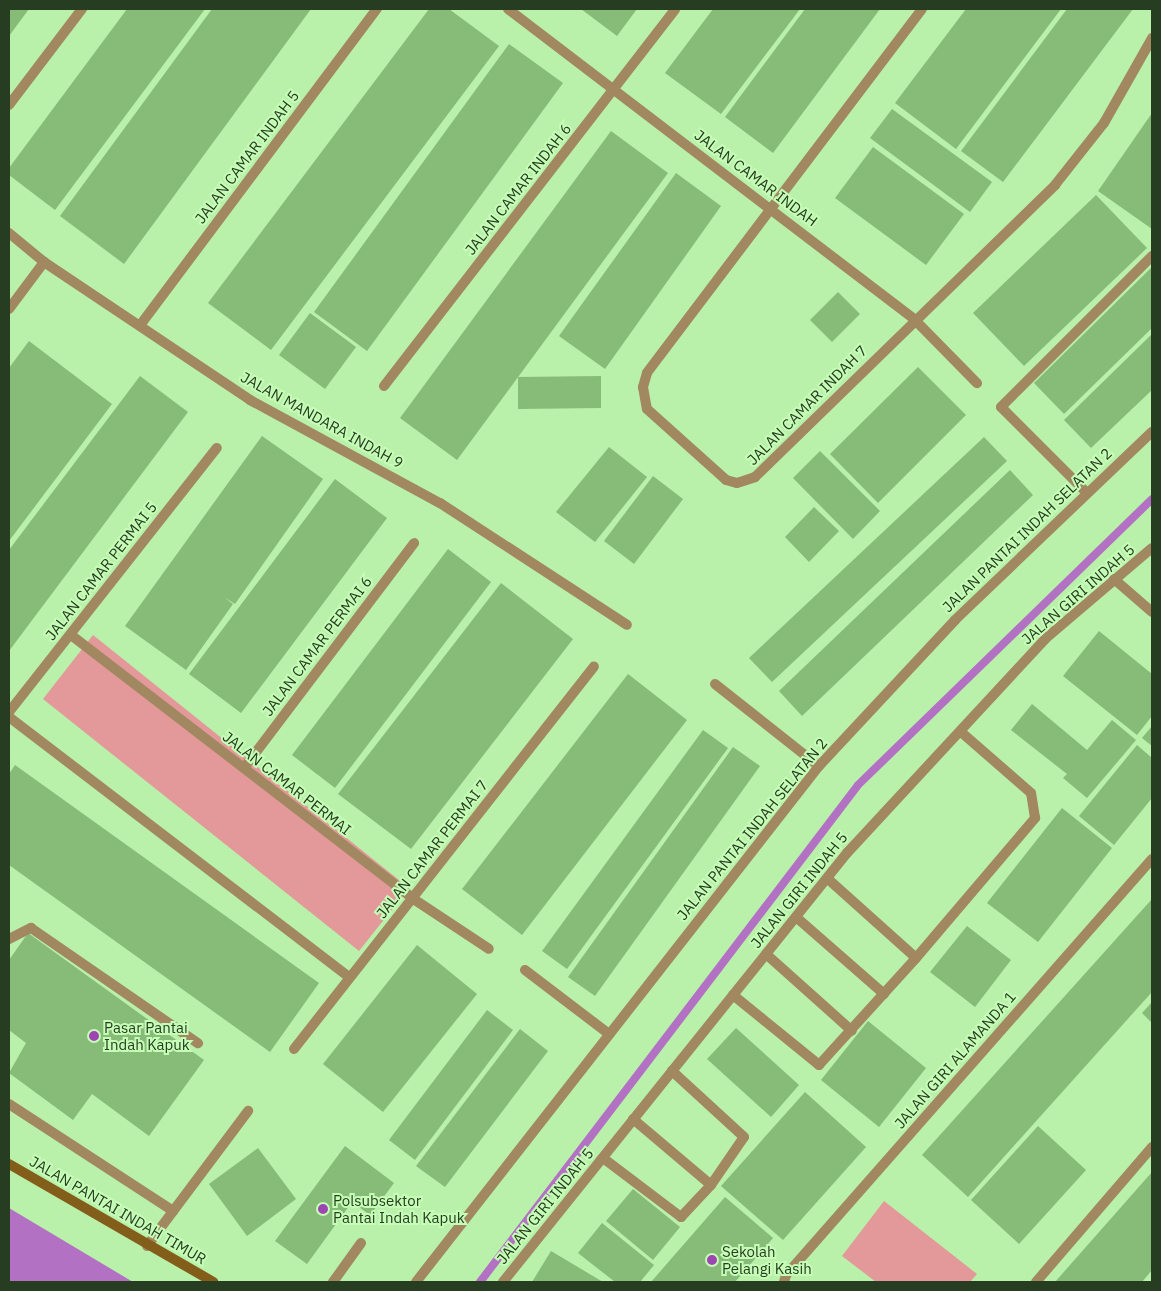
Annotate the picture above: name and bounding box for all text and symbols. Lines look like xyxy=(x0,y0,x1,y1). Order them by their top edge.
street label: JALAN CAMAR INDAH 5 xyxy=(191,87,303,227)
street label: JALAN CAMAR INDAH 6 xyxy=(461,120,575,258)
street label: JALAN CAMAR INDAH xyxy=(691,126,821,230)
street label: JALAN CAMAR INDAH 7 xyxy=(743,341,871,469)
street label: JALAN MANDARA INDAH 9 xyxy=(238,368,406,472)
street label: JALAN PANTAI INDAH SELATAN 2 xyxy=(939,444,1115,616)
street label: JALAN CAMAR PERMAI 5 xyxy=(41,498,161,644)
street label: JALAN GIRI INDAH 5 xyxy=(1018,540,1138,648)
street label: JALAN CAMAR PERMAI 6 xyxy=(259,573,375,719)
street label: JALAN CAMAR PERMAI xyxy=(219,727,355,839)
street label: JALAN PANTAI INDAH SELATAN 2 xyxy=(673,734,831,924)
street label: JALAN CAMAR PERMAI 7 xyxy=(372,776,492,922)
street label: JALAN GIRI INDAH 5 xyxy=(747,829,851,951)
street label: JALAN GIRI ALAMANDA 1 xyxy=(891,988,1019,1132)
place label: Pasar Pantai Indah Kapuk xyxy=(104,1018,190,1053)
marker: Pasar Pantai Indah Kapuk xyxy=(88,1030,100,1042)
street label: JALAN GIRI INDAH 5 xyxy=(493,1145,597,1267)
street label: JALAN PANTAI INDAH TIMUR xyxy=(27,1152,209,1268)
place label: Polsubsektor Pantai Indah Kapuk xyxy=(333,1191,465,1226)
marker: Polsubsektor Pantai Indah Kapuk xyxy=(317,1203,329,1215)
place label: Sekolah Pelangi Kasih xyxy=(722,1242,812,1277)
marker: Sekolah Pelangi Kasih xyxy=(706,1254,718,1266)

